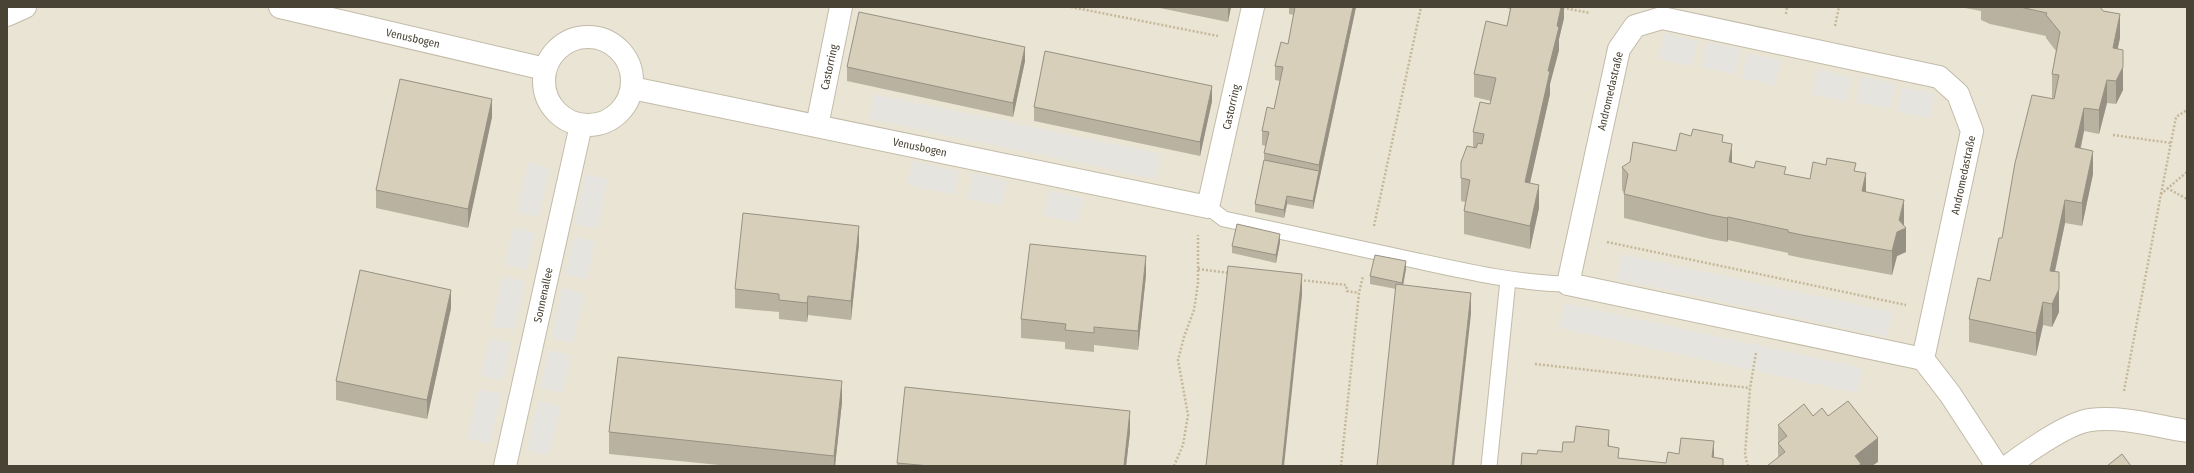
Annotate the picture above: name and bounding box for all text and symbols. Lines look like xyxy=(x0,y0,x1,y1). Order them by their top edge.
street label: Venusbogen xyxy=(385,26,441,51)
street label: Castorring xyxy=(818,42,841,91)
street label: Andromedastraße xyxy=(1595,50,1626,132)
street label: Castorring xyxy=(1220,82,1243,131)
street label: Andromedastraße xyxy=(1949,134,1978,216)
street label: Venusbogen xyxy=(892,135,948,160)
street label: Sonnenallee xyxy=(531,266,556,324)

